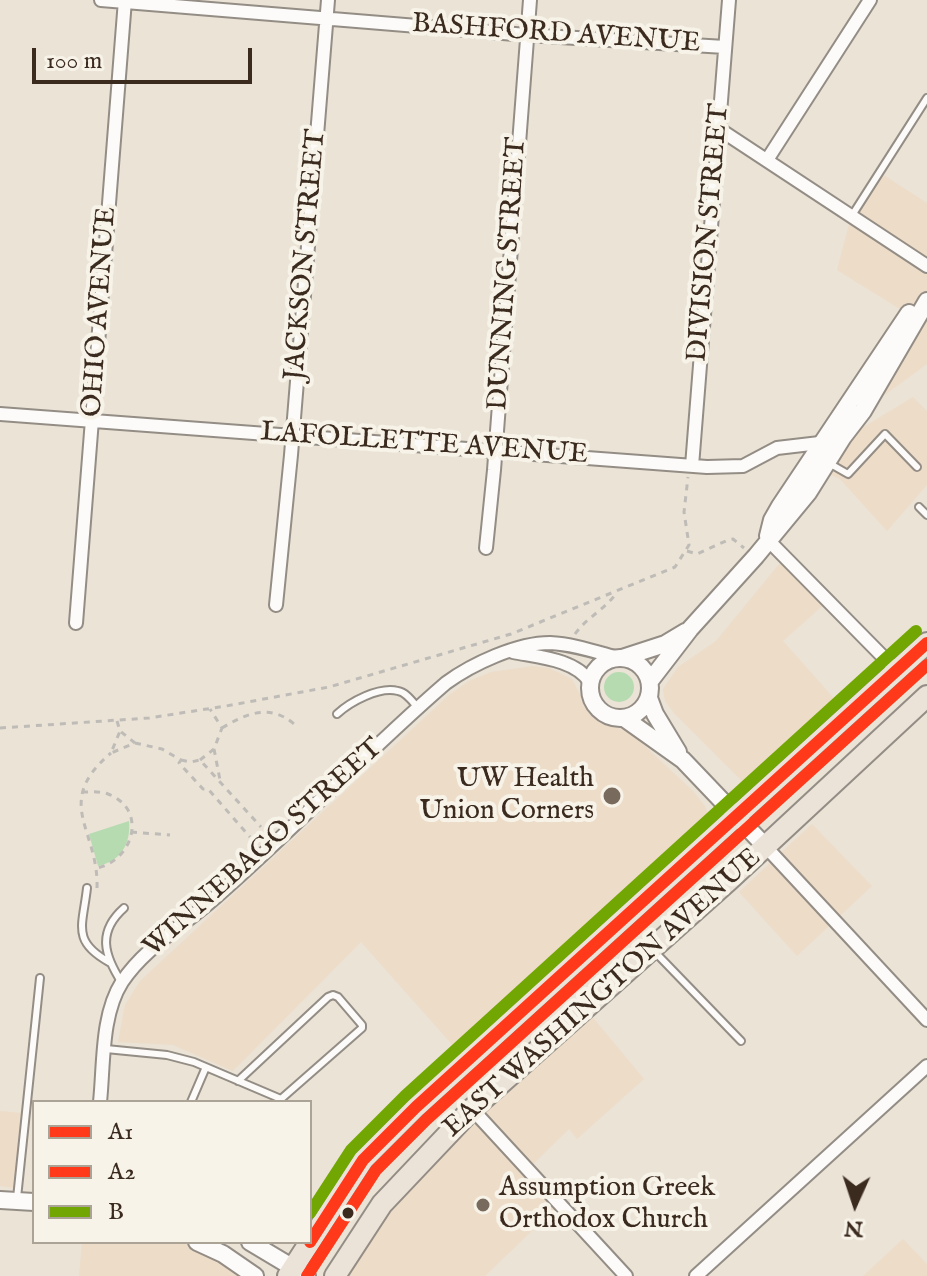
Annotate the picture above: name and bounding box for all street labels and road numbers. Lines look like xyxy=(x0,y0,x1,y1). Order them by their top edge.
street label: BASHFORD AVENUE xyxy=(411,8,701,62)
street label: DIVISION STREET xyxy=(682,103,738,363)
street label: JACKSON STREET xyxy=(279,128,335,382)
street label: DUNNING STREET xyxy=(483,136,535,412)
street label: OHIO AVENUE xyxy=(77,206,125,418)
street label: LAFOLLETTE AVENUE xyxy=(259,417,589,473)
street label: WINNEBAGO STREET xyxy=(137,733,391,965)
street label: EAST WASHINGTON AVENUE xyxy=(437,842,769,1146)

